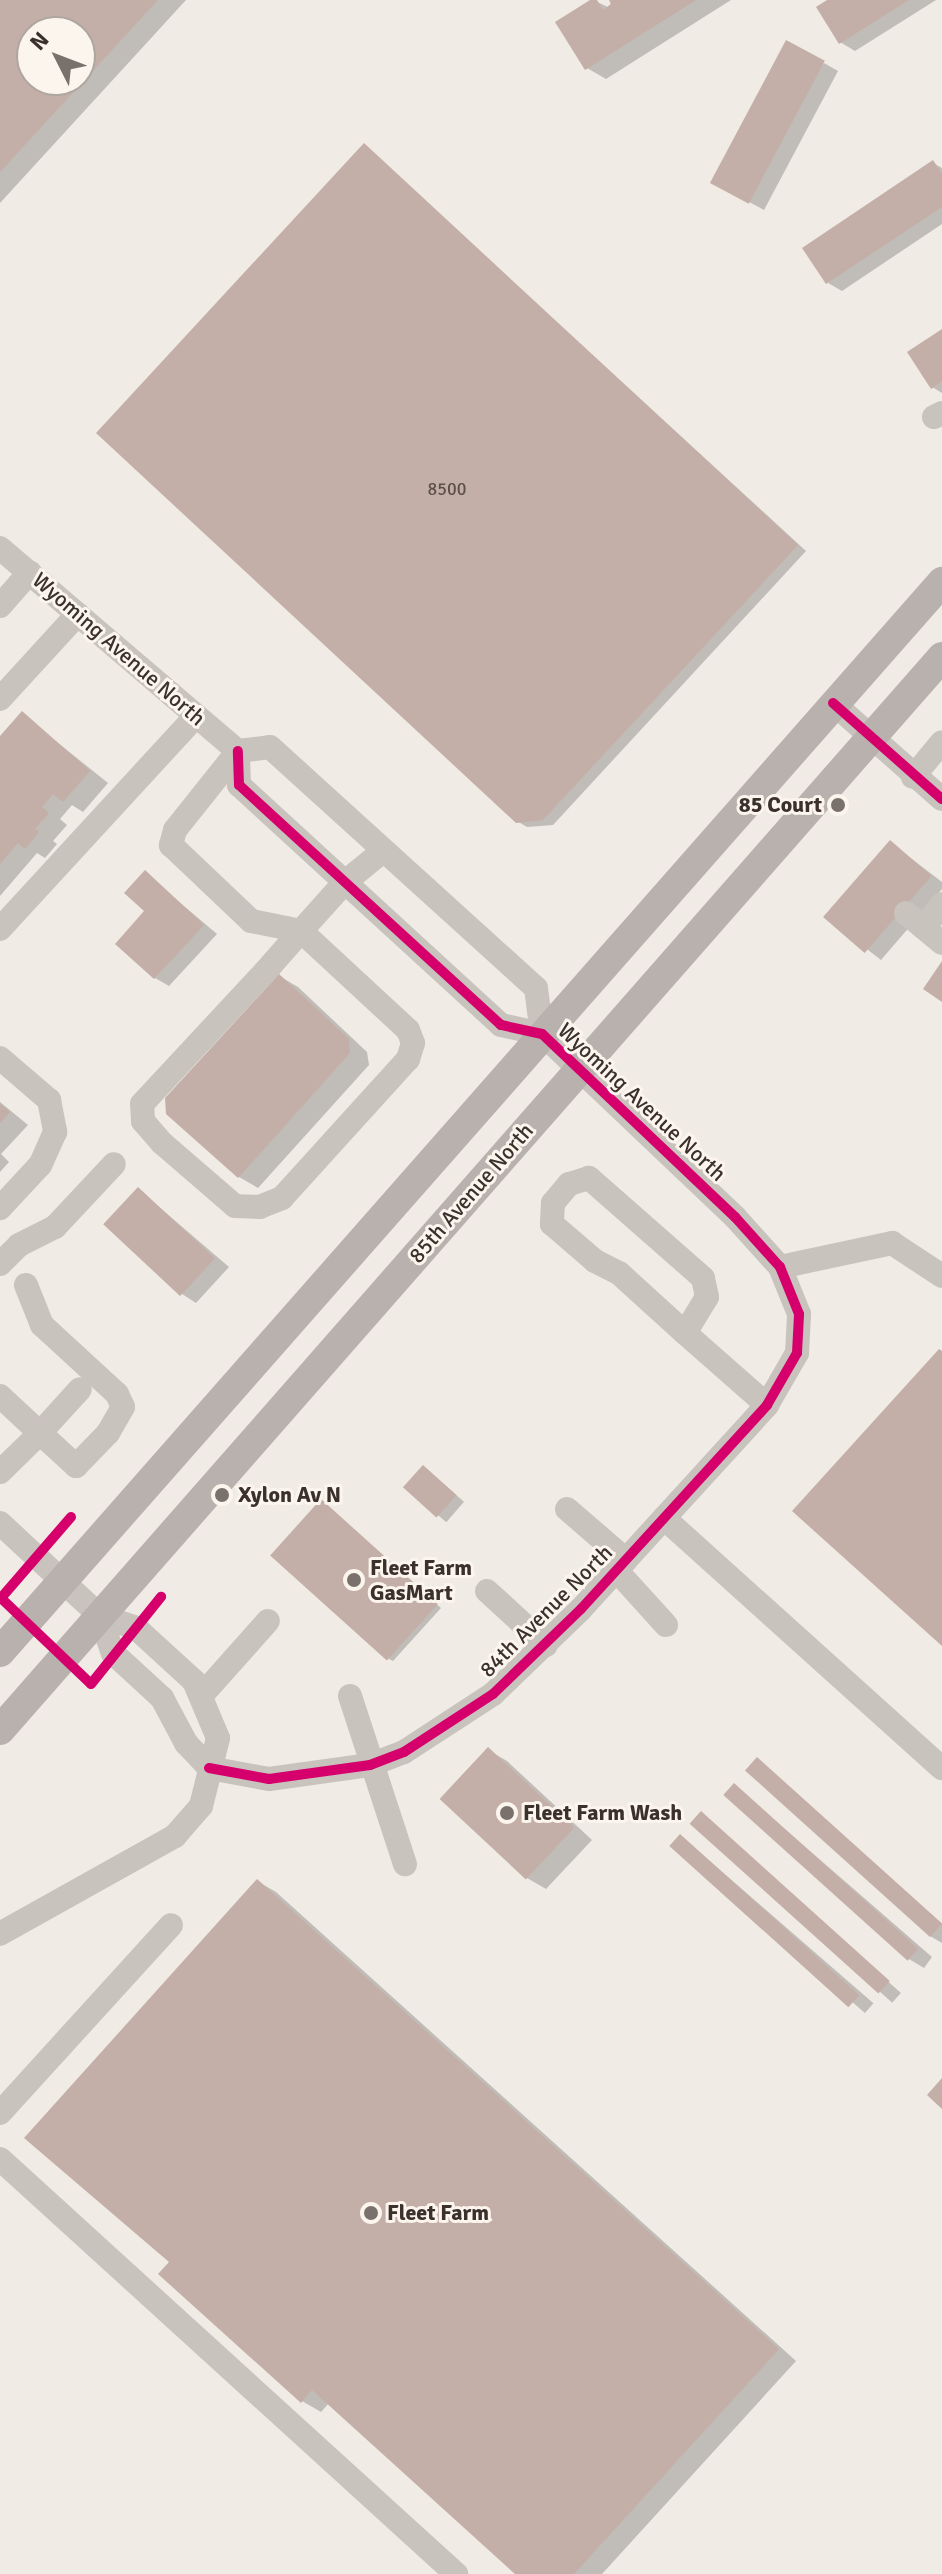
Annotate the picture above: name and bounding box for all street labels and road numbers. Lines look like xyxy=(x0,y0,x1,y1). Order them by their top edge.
street label: Wyoming Avenue North xyxy=(27,567,211,731)
street label: Wyoming Avenue North xyxy=(552,1017,732,1187)
street label: 85th Avenue North xyxy=(403,1118,539,1268)
street label: 84th Avenue North xyxy=(474,1539,618,1683)

